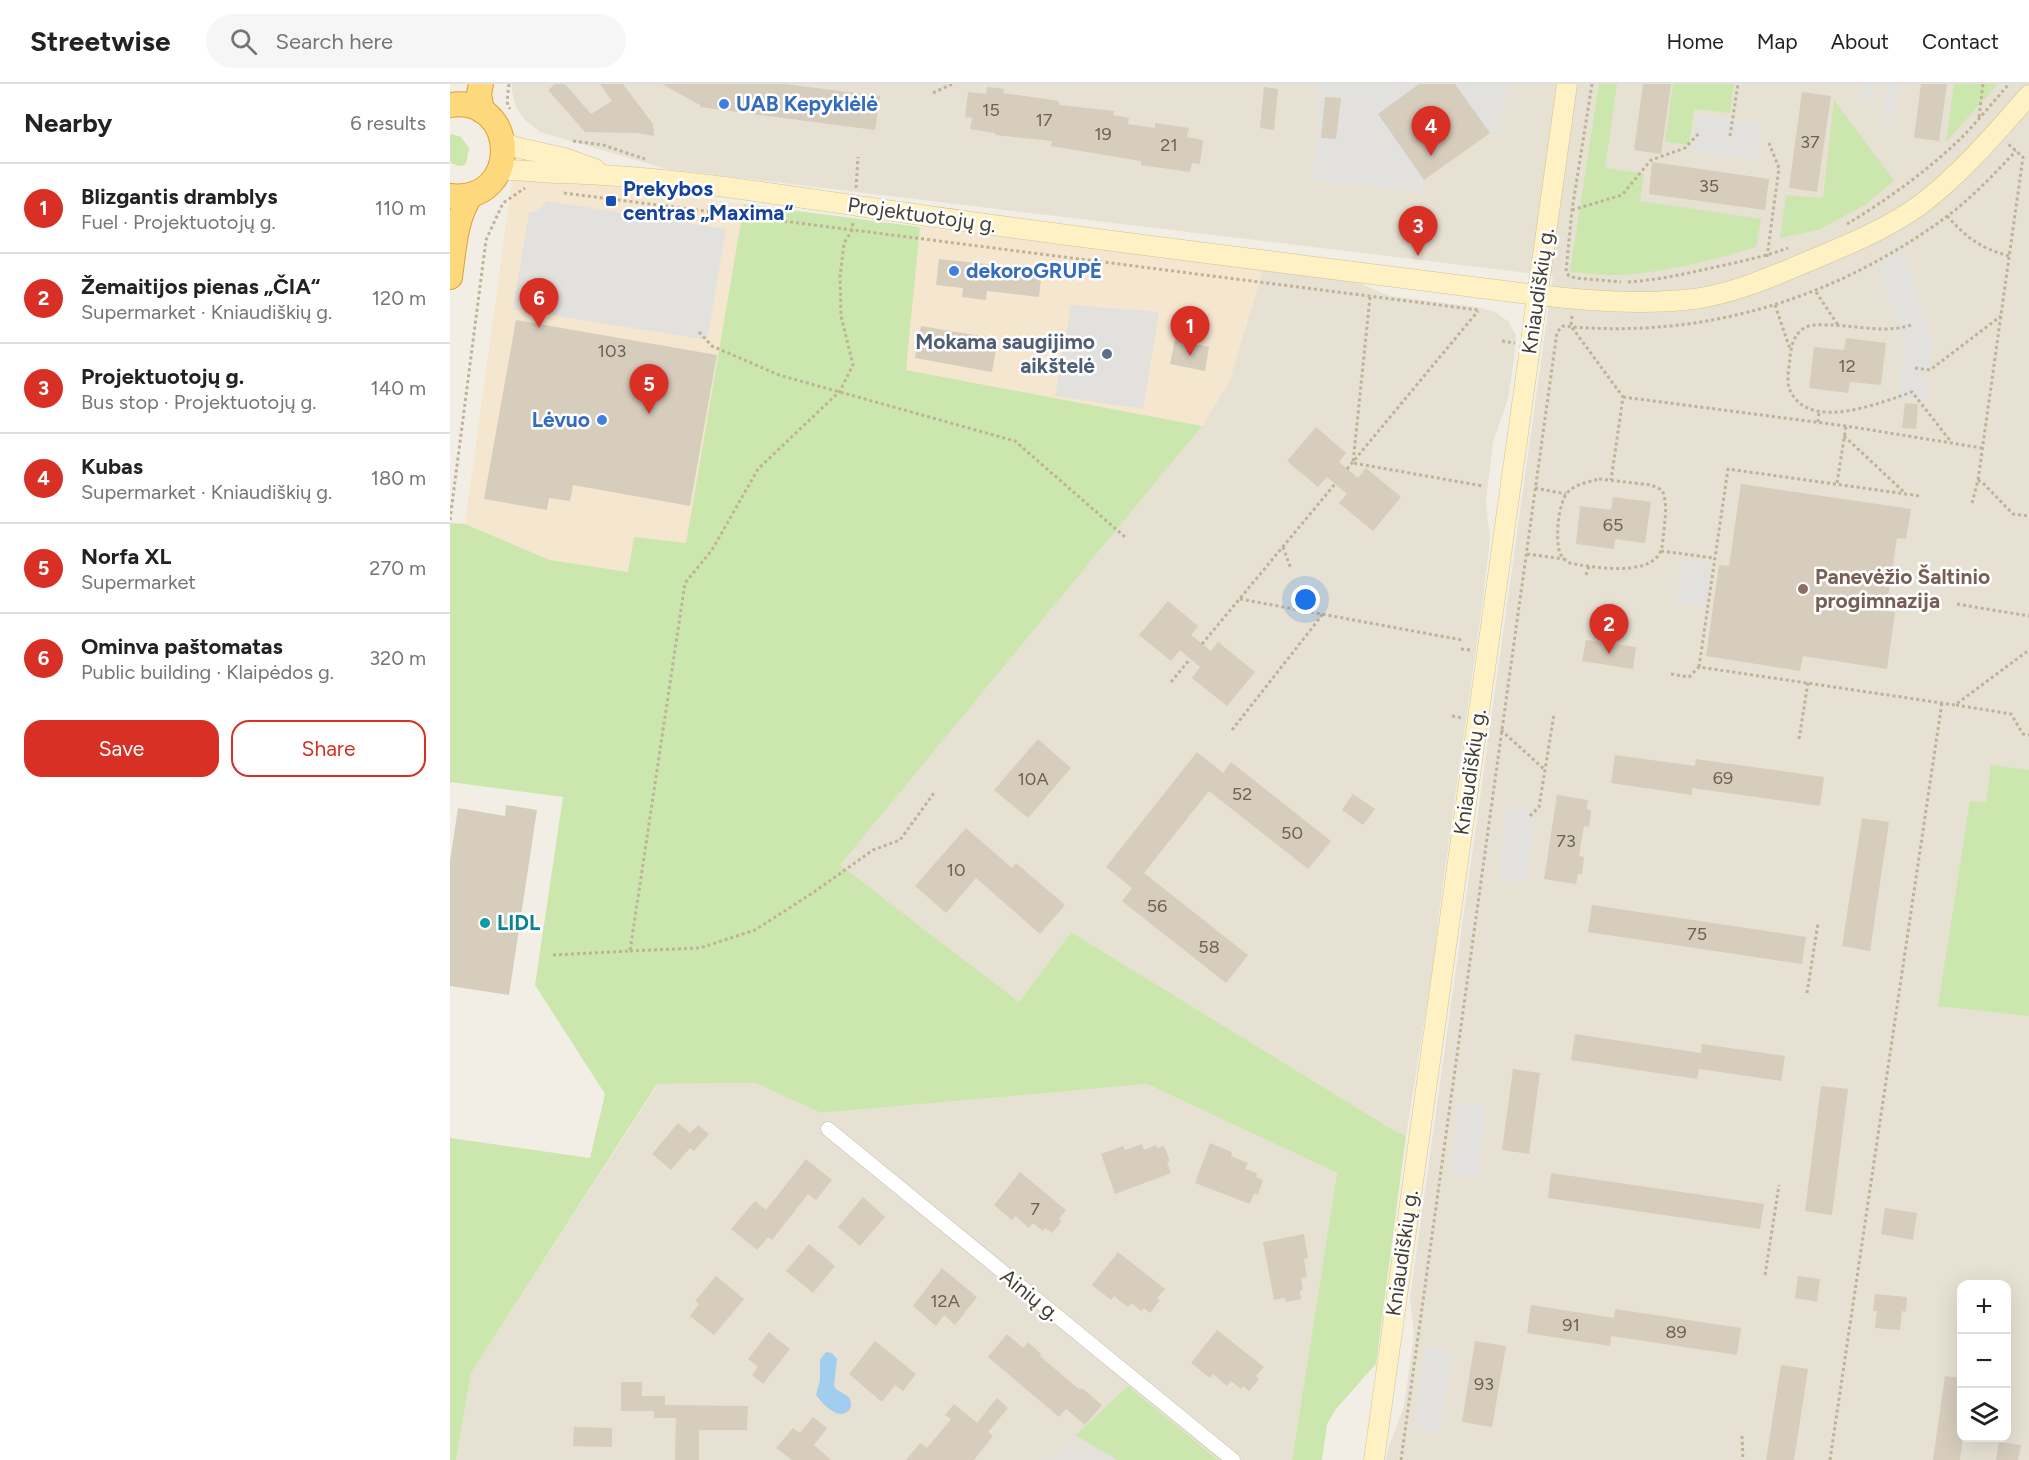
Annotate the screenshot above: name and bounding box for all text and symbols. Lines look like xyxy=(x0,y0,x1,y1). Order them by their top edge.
search box xyxy=(206,14,626,68)
text: Streetwise xyxy=(30,24,170,58)
icon: search xyxy=(227,25,260,58)
text: Search here xyxy=(275,28,393,55)
text: Home xyxy=(1667,29,1724,54)
text: Map xyxy=(1757,29,1798,54)
text: About xyxy=(1831,29,1889,54)
text: Contact xyxy=(1922,29,1999,54)
place label: UAB Kepyklėlė xyxy=(736,91,878,116)
marker: UAB Kepyklėlė xyxy=(717,97,731,111)
house number: 15 xyxy=(982,99,1000,121)
pin: 4 xyxy=(1412,106,1450,156)
text: Nearby xyxy=(24,107,112,139)
house number: 17 xyxy=(1035,109,1053,131)
text: 6 results xyxy=(350,111,426,135)
house number: 19 xyxy=(1094,123,1112,145)
house number: 37 xyxy=(1800,131,1820,153)
house number: 21 xyxy=(1160,134,1178,156)
house number: 35 xyxy=(1699,175,1719,197)
place label: Prekybos centras „Maxima“ xyxy=(623,176,793,225)
text: Blizgantis dramblys xyxy=(81,183,277,210)
street label: Projektuotojų g. xyxy=(846,192,998,237)
marker: Prekybos centras „Maxima“ xyxy=(604,194,618,208)
text: 1 xyxy=(39,196,48,220)
text: 110 m xyxy=(375,196,426,220)
pin: 3 xyxy=(1398,206,1438,256)
text: Fuel · Projektuotojų g. xyxy=(81,210,276,234)
street label: Kniaudiškių g. xyxy=(1516,226,1559,356)
place label: dekoroGRUPĖ xyxy=(966,258,1102,283)
marker: dekoroGRUPĖ xyxy=(947,264,961,278)
text: Žemaitijos pienas „ČIA“ xyxy=(81,273,320,300)
pin: 6 xyxy=(520,278,559,328)
text: 2 xyxy=(38,286,49,310)
text: 120 m xyxy=(372,286,426,310)
text: Supermarket · Kniaudiškių g. xyxy=(81,300,332,324)
pin: 1 xyxy=(1170,306,1210,356)
place label: Mokama saugijimo aikštelė xyxy=(915,329,1095,378)
house number: 103 xyxy=(598,340,626,362)
marker: Mokama saugijimo aikštelė xyxy=(1100,347,1114,361)
house number: 12 xyxy=(1838,355,1856,377)
text: Projektuotojų g. xyxy=(81,363,244,390)
pin: 5 xyxy=(630,364,668,414)
text: 3 xyxy=(38,376,49,400)
text: 140 m xyxy=(371,376,426,400)
text: Bus stop · Projektuotojų g. xyxy=(81,390,317,414)
place label: Lėvuo xyxy=(532,407,590,432)
marker: Lėvuo xyxy=(595,413,609,427)
text: Kubas xyxy=(81,453,143,480)
text: 4 xyxy=(37,466,50,490)
text: 180 m xyxy=(371,466,426,490)
text: Supermarket · Kniaudiškių g. xyxy=(81,480,332,504)
house number: 65 xyxy=(1603,514,1623,536)
text: Norfa XL xyxy=(81,543,171,570)
text: 5 xyxy=(38,556,49,580)
text: 270 m xyxy=(369,556,426,580)
place label: Panevėžio Šaltinio progimnazija xyxy=(1815,564,1990,613)
text: Supermarket xyxy=(81,570,196,594)
marker: Panevėžio Šaltinio progimnazija xyxy=(1796,582,1810,596)
your location xyxy=(1291,585,1320,614)
pin: 2 xyxy=(1590,604,1628,654)
text: Ominva paštomatas xyxy=(81,633,283,660)
text: 6 xyxy=(38,646,49,670)
text: 320 m xyxy=(369,646,426,670)
text: Public building · Klaipėdos g. xyxy=(81,660,334,684)
street label: Kniaudiškių g. xyxy=(1448,707,1491,837)
button: Save xyxy=(24,720,219,777)
button: Share xyxy=(231,720,426,777)
house number: 69 xyxy=(1713,767,1733,789)
house number: 10A xyxy=(1017,768,1049,790)
house number: 52 xyxy=(1232,783,1252,805)
house number: 50 xyxy=(1281,822,1303,844)
house number: 73 xyxy=(1556,830,1576,852)
house number: 10 xyxy=(947,859,965,881)
house number: 56 xyxy=(1147,895,1167,917)
place label: LIDL xyxy=(497,910,540,935)
marker: LIDL xyxy=(478,916,492,930)
house number: 75 xyxy=(1687,923,1707,945)
house number: 58 xyxy=(1198,936,1220,958)
street label: Kniaudiškių g. xyxy=(1380,1188,1423,1318)
house number: 7 xyxy=(1030,1198,1040,1220)
street label: Ainių g. xyxy=(996,1263,1065,1326)
map controls xyxy=(1957,1280,2011,1442)
button: + xyxy=(1957,1280,2011,1334)
house number: 12A xyxy=(930,1290,960,1312)
house number: 91 xyxy=(1562,1314,1580,1336)
house number: 89 xyxy=(1665,1321,1687,1343)
button: − xyxy=(1957,1334,2011,1388)
house number: 93 xyxy=(1474,1373,1494,1395)
button: layers xyxy=(1957,1388,2011,1442)

